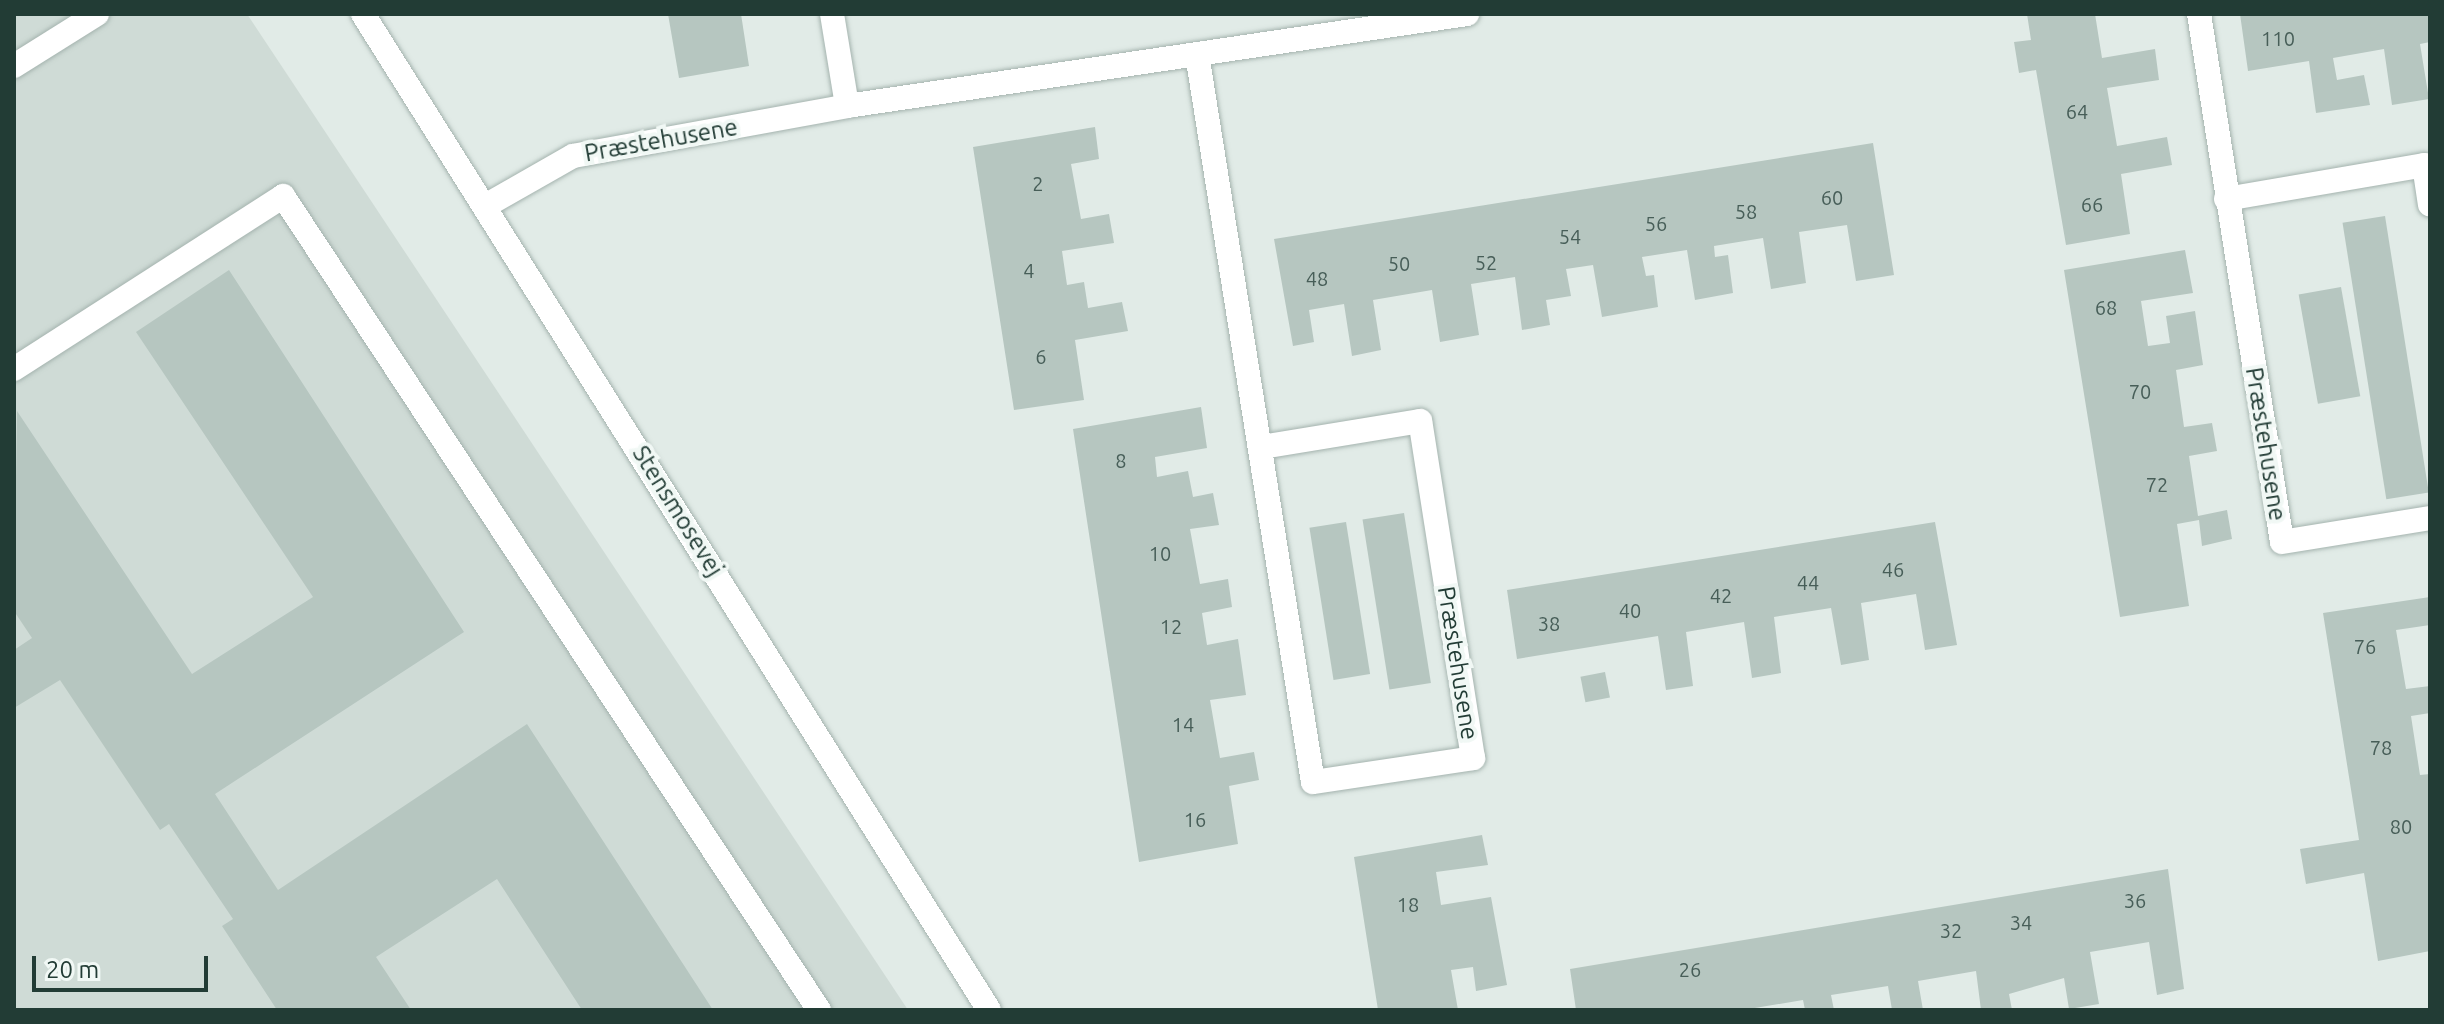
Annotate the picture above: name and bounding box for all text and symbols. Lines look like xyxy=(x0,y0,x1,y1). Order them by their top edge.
house number: 110 xyxy=(2261,26,2295,50)
house number: 64 xyxy=(2066,99,2088,123)
street label: Præstehusene xyxy=(582,112,740,168)
house number: 2 xyxy=(1032,171,1044,195)
house number: 60 xyxy=(1821,185,1843,209)
house number: 66 xyxy=(2081,192,2103,216)
house number: 58 xyxy=(1735,199,1757,223)
house number: 56 xyxy=(1645,211,1667,235)
house number: 54 xyxy=(1559,224,1581,248)
house number: 52 xyxy=(1475,250,1497,274)
house number: 50 xyxy=(1388,251,1410,275)
house number: 4 xyxy=(1023,258,1035,282)
house number: 48 xyxy=(1306,266,1328,290)
house number: 68 xyxy=(2095,295,2117,319)
house number: 6 xyxy=(1035,344,1047,368)
street label: Præstehusene xyxy=(2240,365,2292,523)
house number: 70 xyxy=(2129,379,2151,403)
street label: Stensmosevej xyxy=(626,440,730,582)
house number: 8 xyxy=(1115,448,1127,472)
house number: 72 xyxy=(2146,472,2168,496)
house number: 10 xyxy=(1149,541,1171,565)
house number: 46 xyxy=(1882,557,1904,581)
house number: 44 xyxy=(1797,570,1819,594)
house number: 42 xyxy=(1710,583,1732,607)
street label: Præstehusene xyxy=(1432,584,1484,742)
house number: 40 xyxy=(1619,598,1641,622)
house number: 38 xyxy=(1538,611,1560,635)
house number: 12 xyxy=(1160,614,1182,638)
house number: 76 xyxy=(2354,634,2376,658)
house number: 14 xyxy=(1172,712,1194,736)
house number: 78 xyxy=(2370,735,2392,759)
house number: 16 xyxy=(1184,807,1206,831)
house number: 80 xyxy=(2390,814,2412,838)
house number: 36 xyxy=(2124,888,2146,912)
house number: 18 xyxy=(1397,892,1419,916)
house number: 34 xyxy=(2010,910,2032,934)
house number: 32 xyxy=(1940,918,1962,942)
scale bar xyxy=(36,940,212,990)
text: 20 m xyxy=(46,956,99,983)
house number: 26 xyxy=(1679,957,1701,981)

